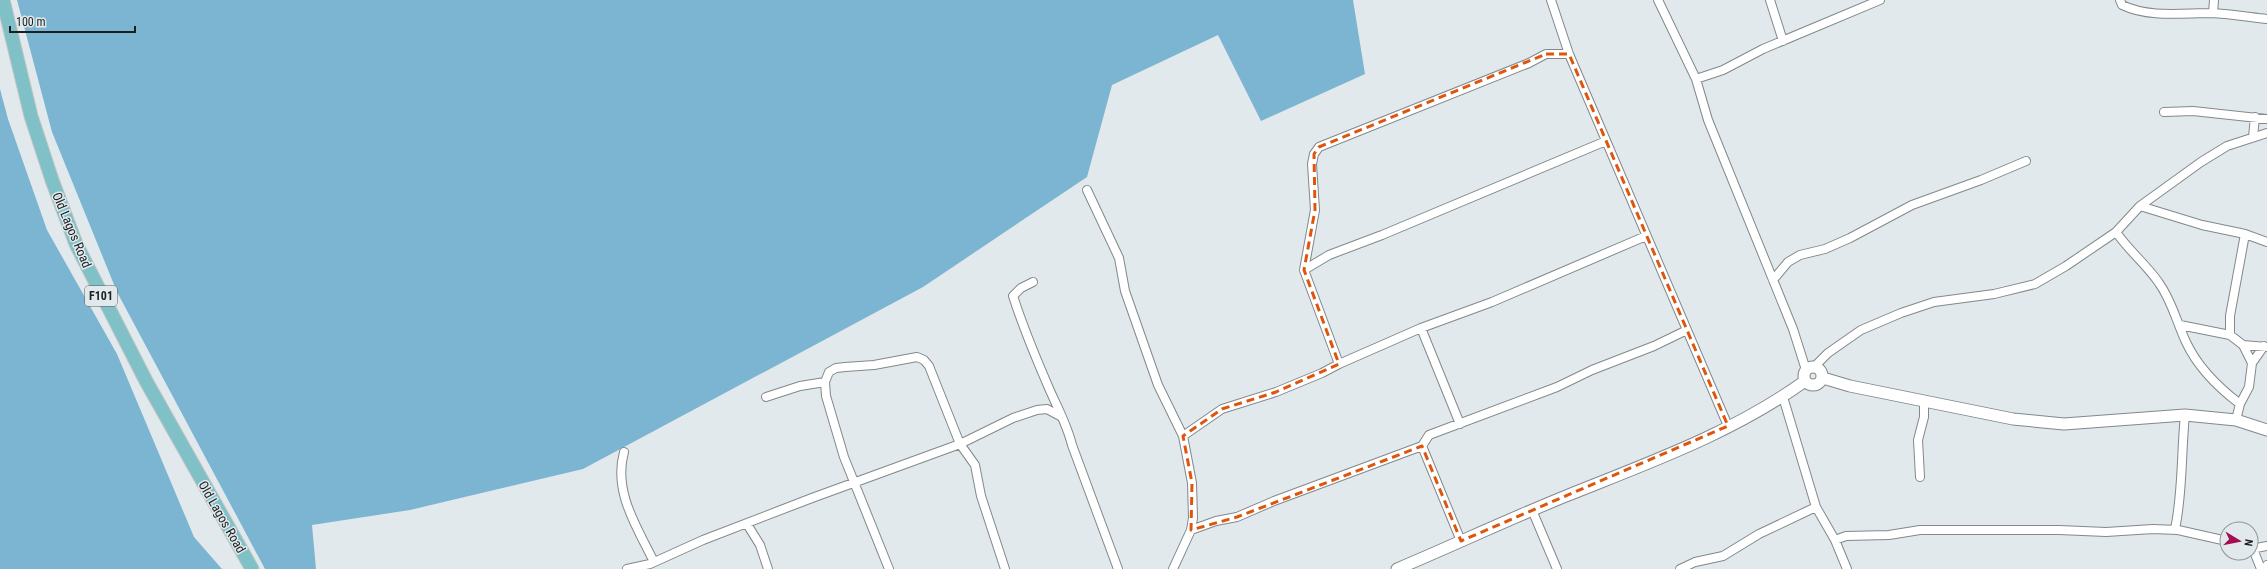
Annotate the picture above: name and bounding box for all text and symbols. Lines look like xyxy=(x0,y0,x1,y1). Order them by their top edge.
scale bar xyxy=(10,8,135,34)
text: 100 m xyxy=(16,15,46,29)
street label: Old Lagos Road xyxy=(49,190,95,270)
road number: F101 xyxy=(85,286,117,306)
street label: Old Lagos Road xyxy=(195,478,249,556)
north arrow xyxy=(2219,521,2259,561)
text: N xyxy=(2241,538,2255,547)

